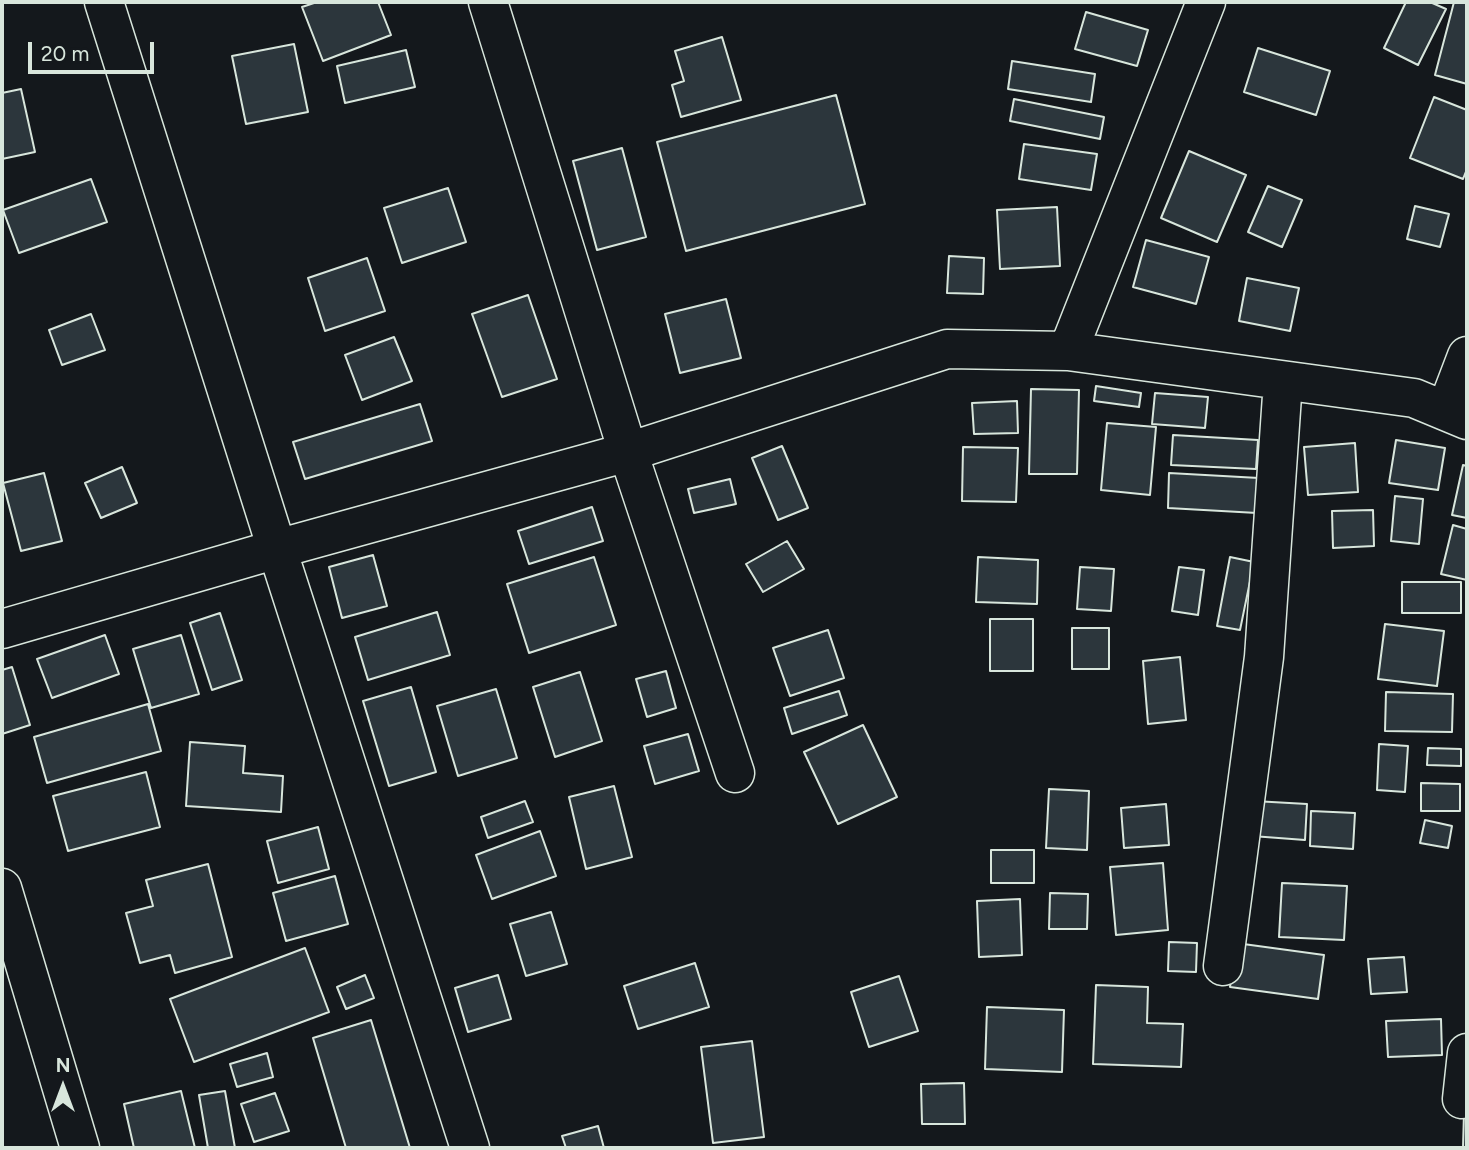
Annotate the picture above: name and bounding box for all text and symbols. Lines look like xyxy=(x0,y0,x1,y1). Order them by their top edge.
scale bar xyxy=(32,28,158,72)
text: 20 m xyxy=(41,41,89,66)
north arrow xyxy=(28,1052,98,1122)
text: N xyxy=(56,1054,70,1077)

